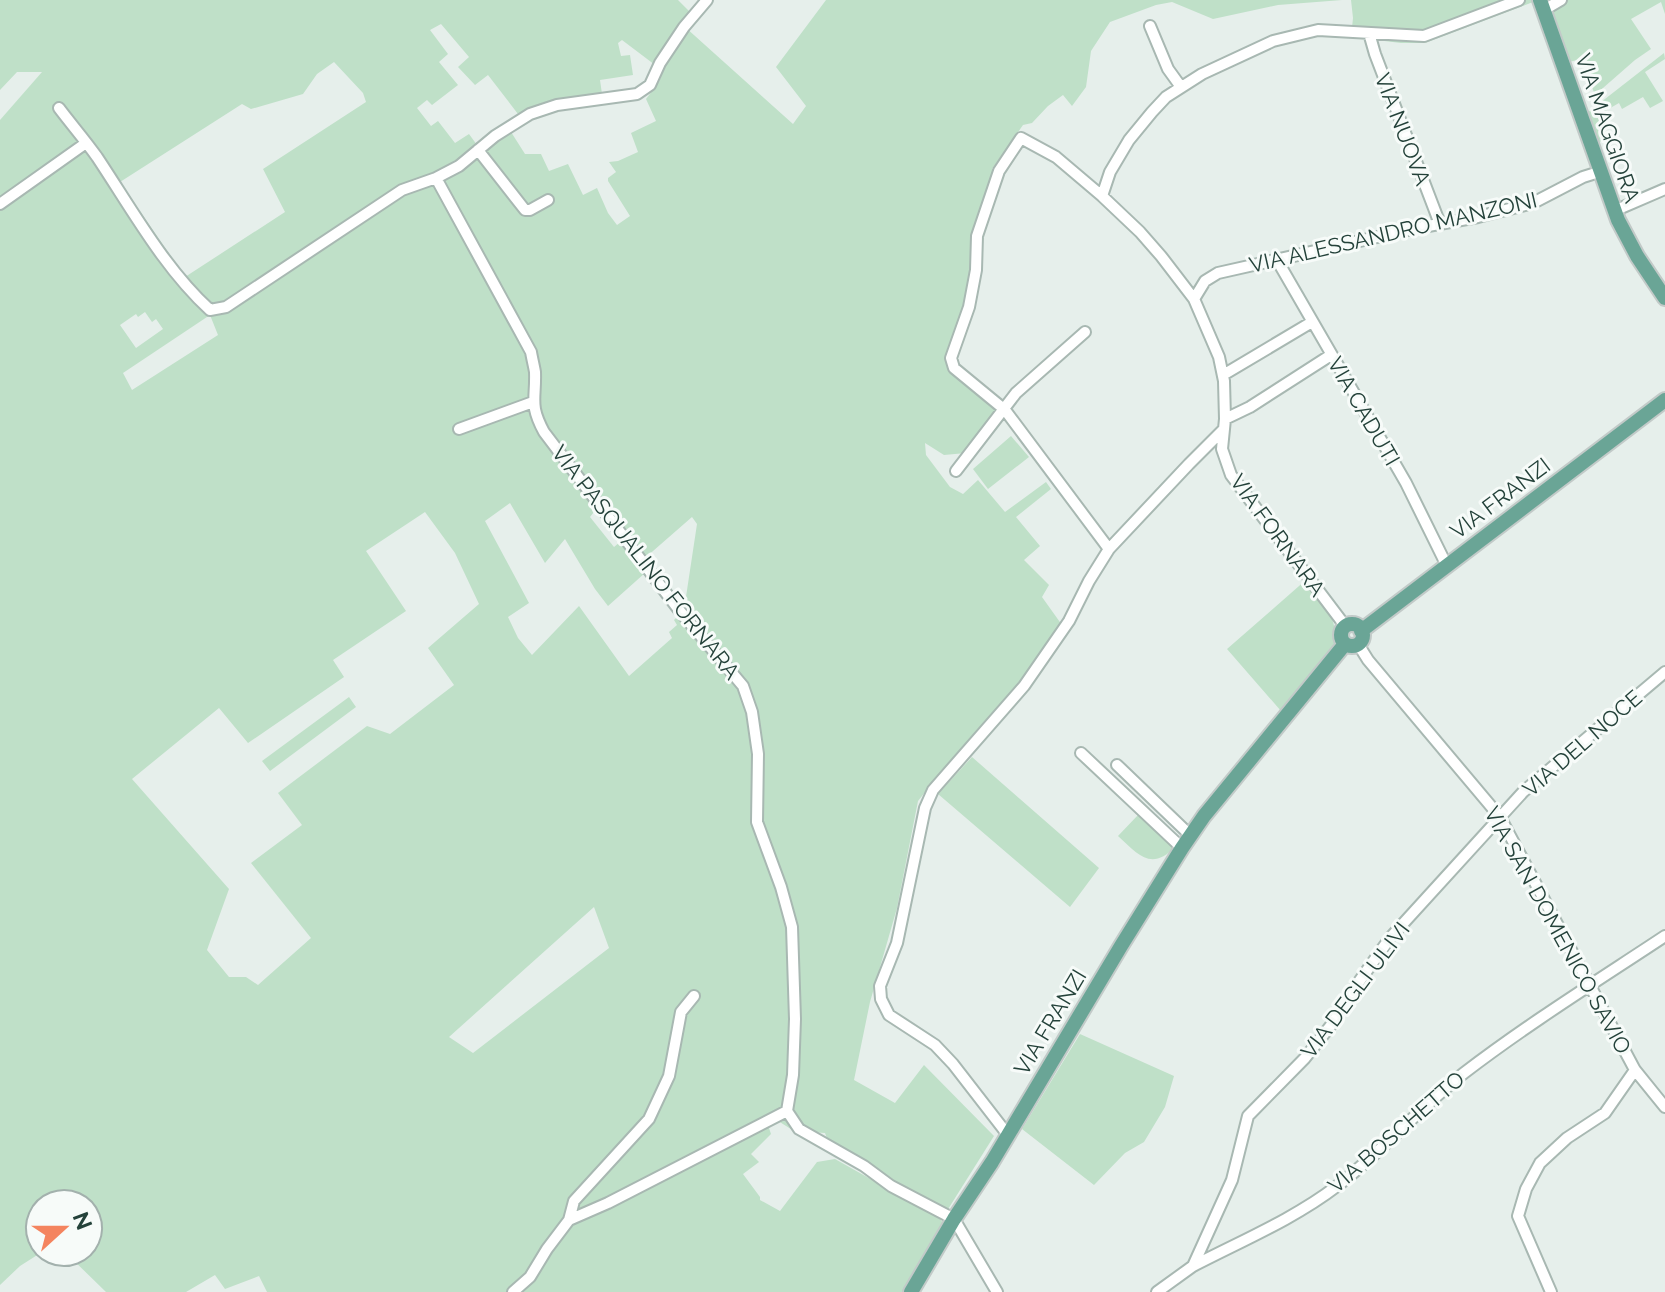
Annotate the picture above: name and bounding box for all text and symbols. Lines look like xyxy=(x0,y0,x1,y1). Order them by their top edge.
street label: VIA MAGGIORA xyxy=(1570,50,1646,206)
street label: VIA NUOVA xyxy=(1370,69,1436,189)
street label: VIA ALESSANDRO MANZONI xyxy=(1247,186,1539,278)
street label: VIA CADUTI xyxy=(1322,352,1406,470)
street label: VIA PASQUALINO FORNARA xyxy=(546,440,746,684)
street label: VIA FRANZI xyxy=(1445,452,1555,544)
street label: VIA FORNARA xyxy=(1225,469,1331,601)
street label: VIA DEL NOCE xyxy=(1517,684,1647,802)
street label: VIA SAN DOMENICO SAVIO xyxy=(1479,802,1637,1058)
street label: VIA DEGLI ULIVI xyxy=(1295,917,1415,1063)
street label: VIA FRANZI xyxy=(1008,964,1092,1080)
street label: VIA BOSCHETTO xyxy=(1322,1066,1470,1198)
north arrow xyxy=(24,1188,104,1268)
text: N xyxy=(68,1208,98,1233)

